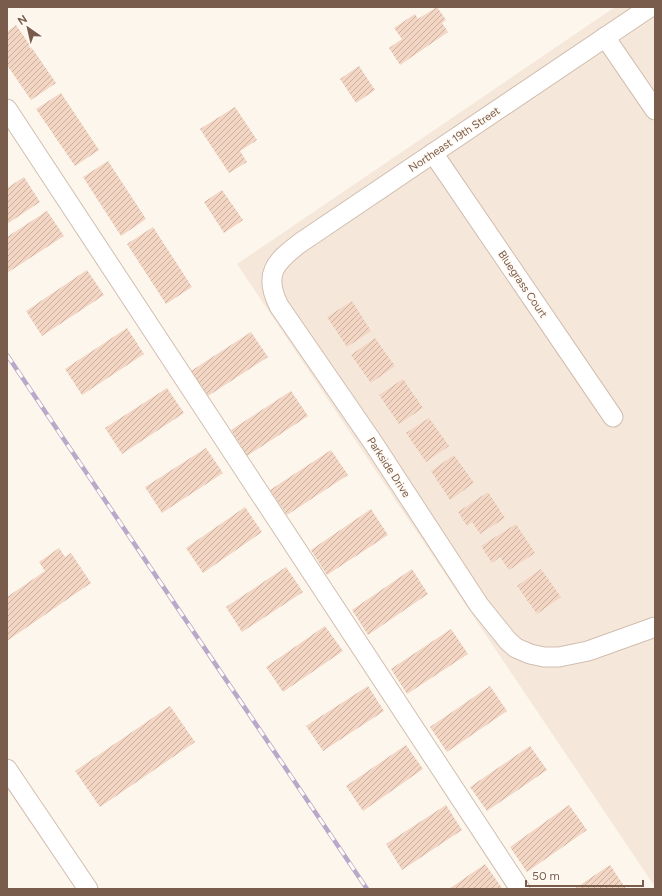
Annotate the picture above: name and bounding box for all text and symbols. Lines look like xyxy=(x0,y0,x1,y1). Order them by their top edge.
north arrow xyxy=(8,8,48,48)
text: N xyxy=(16,12,30,28)
street label: Northeast 19th Street xyxy=(406,104,502,175)
street label: Bluegrass Court xyxy=(495,248,550,320)
street label: Parkside Drive xyxy=(364,435,413,500)
scale bar xyxy=(526,862,643,888)
text: 50 m xyxy=(532,869,560,883)

